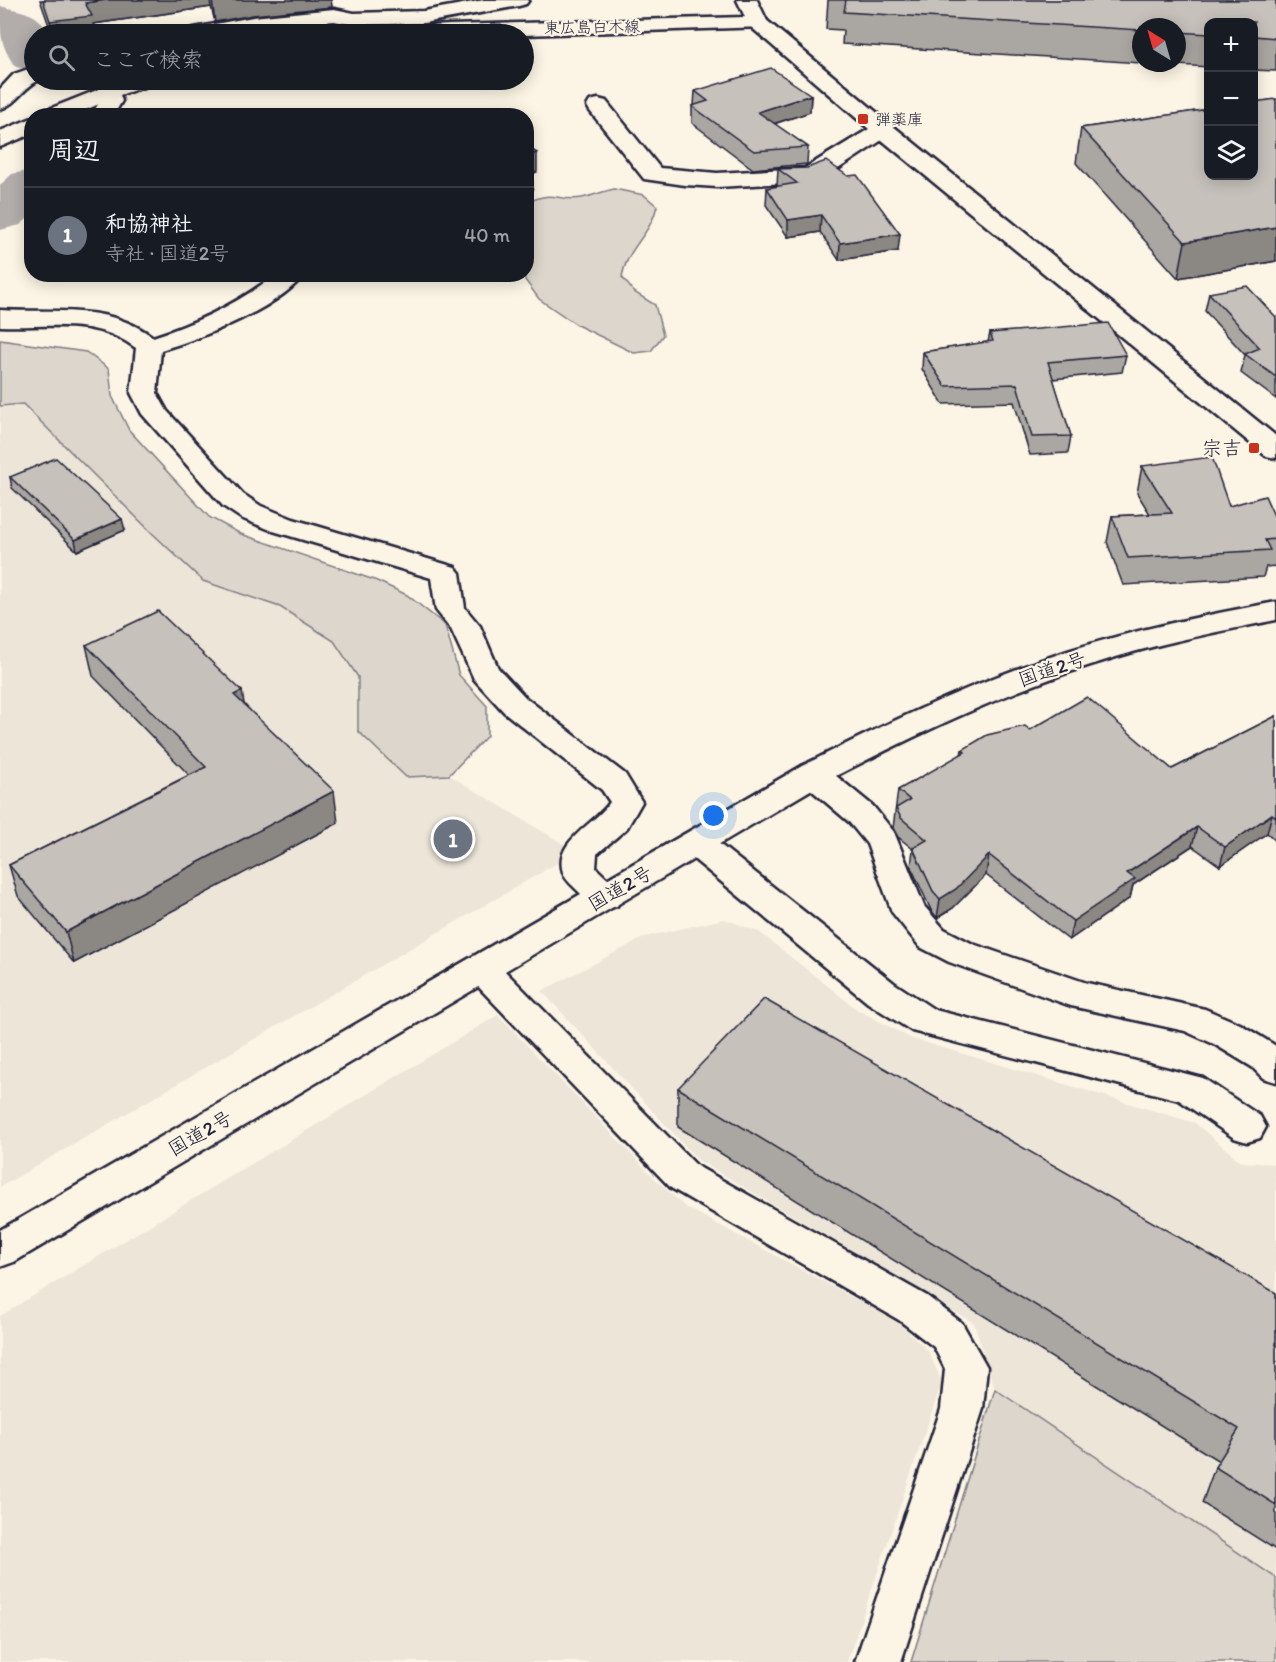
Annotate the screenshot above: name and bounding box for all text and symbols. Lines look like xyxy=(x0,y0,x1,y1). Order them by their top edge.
street label: 東広島白木線 xyxy=(544,17,640,37)
north arrow xyxy=(1132,18,1186,72)
map controls xyxy=(1204,18,1258,180)
button: + xyxy=(1204,18,1258,72)
search box xyxy=(24,24,534,90)
icon: search xyxy=(45,41,78,74)
text: ここで検索 xyxy=(93,46,203,73)
button: − xyxy=(1204,72,1258,126)
place label: 弾薬庫 xyxy=(875,110,923,129)
marker: 弾薬庫 xyxy=(856,112,870,126)
button: layers xyxy=(1204,126,1258,180)
text: 周辺 xyxy=(48,134,100,166)
text: 和協神社 xyxy=(105,210,193,237)
text: 1 xyxy=(63,223,72,247)
text: 40 m xyxy=(464,223,510,247)
text: 寺社 · 国道2号 xyxy=(105,241,229,265)
place label: 宗吉 xyxy=(1202,436,1242,460)
marker: 宗吉 xyxy=(1247,441,1261,455)
street label: 国道2号 xyxy=(1015,646,1089,692)
your location xyxy=(699,801,728,830)
pin: 1 xyxy=(434,816,472,862)
street label: 国道2号 xyxy=(583,860,657,916)
street label: 国道2号 xyxy=(163,1105,237,1161)

